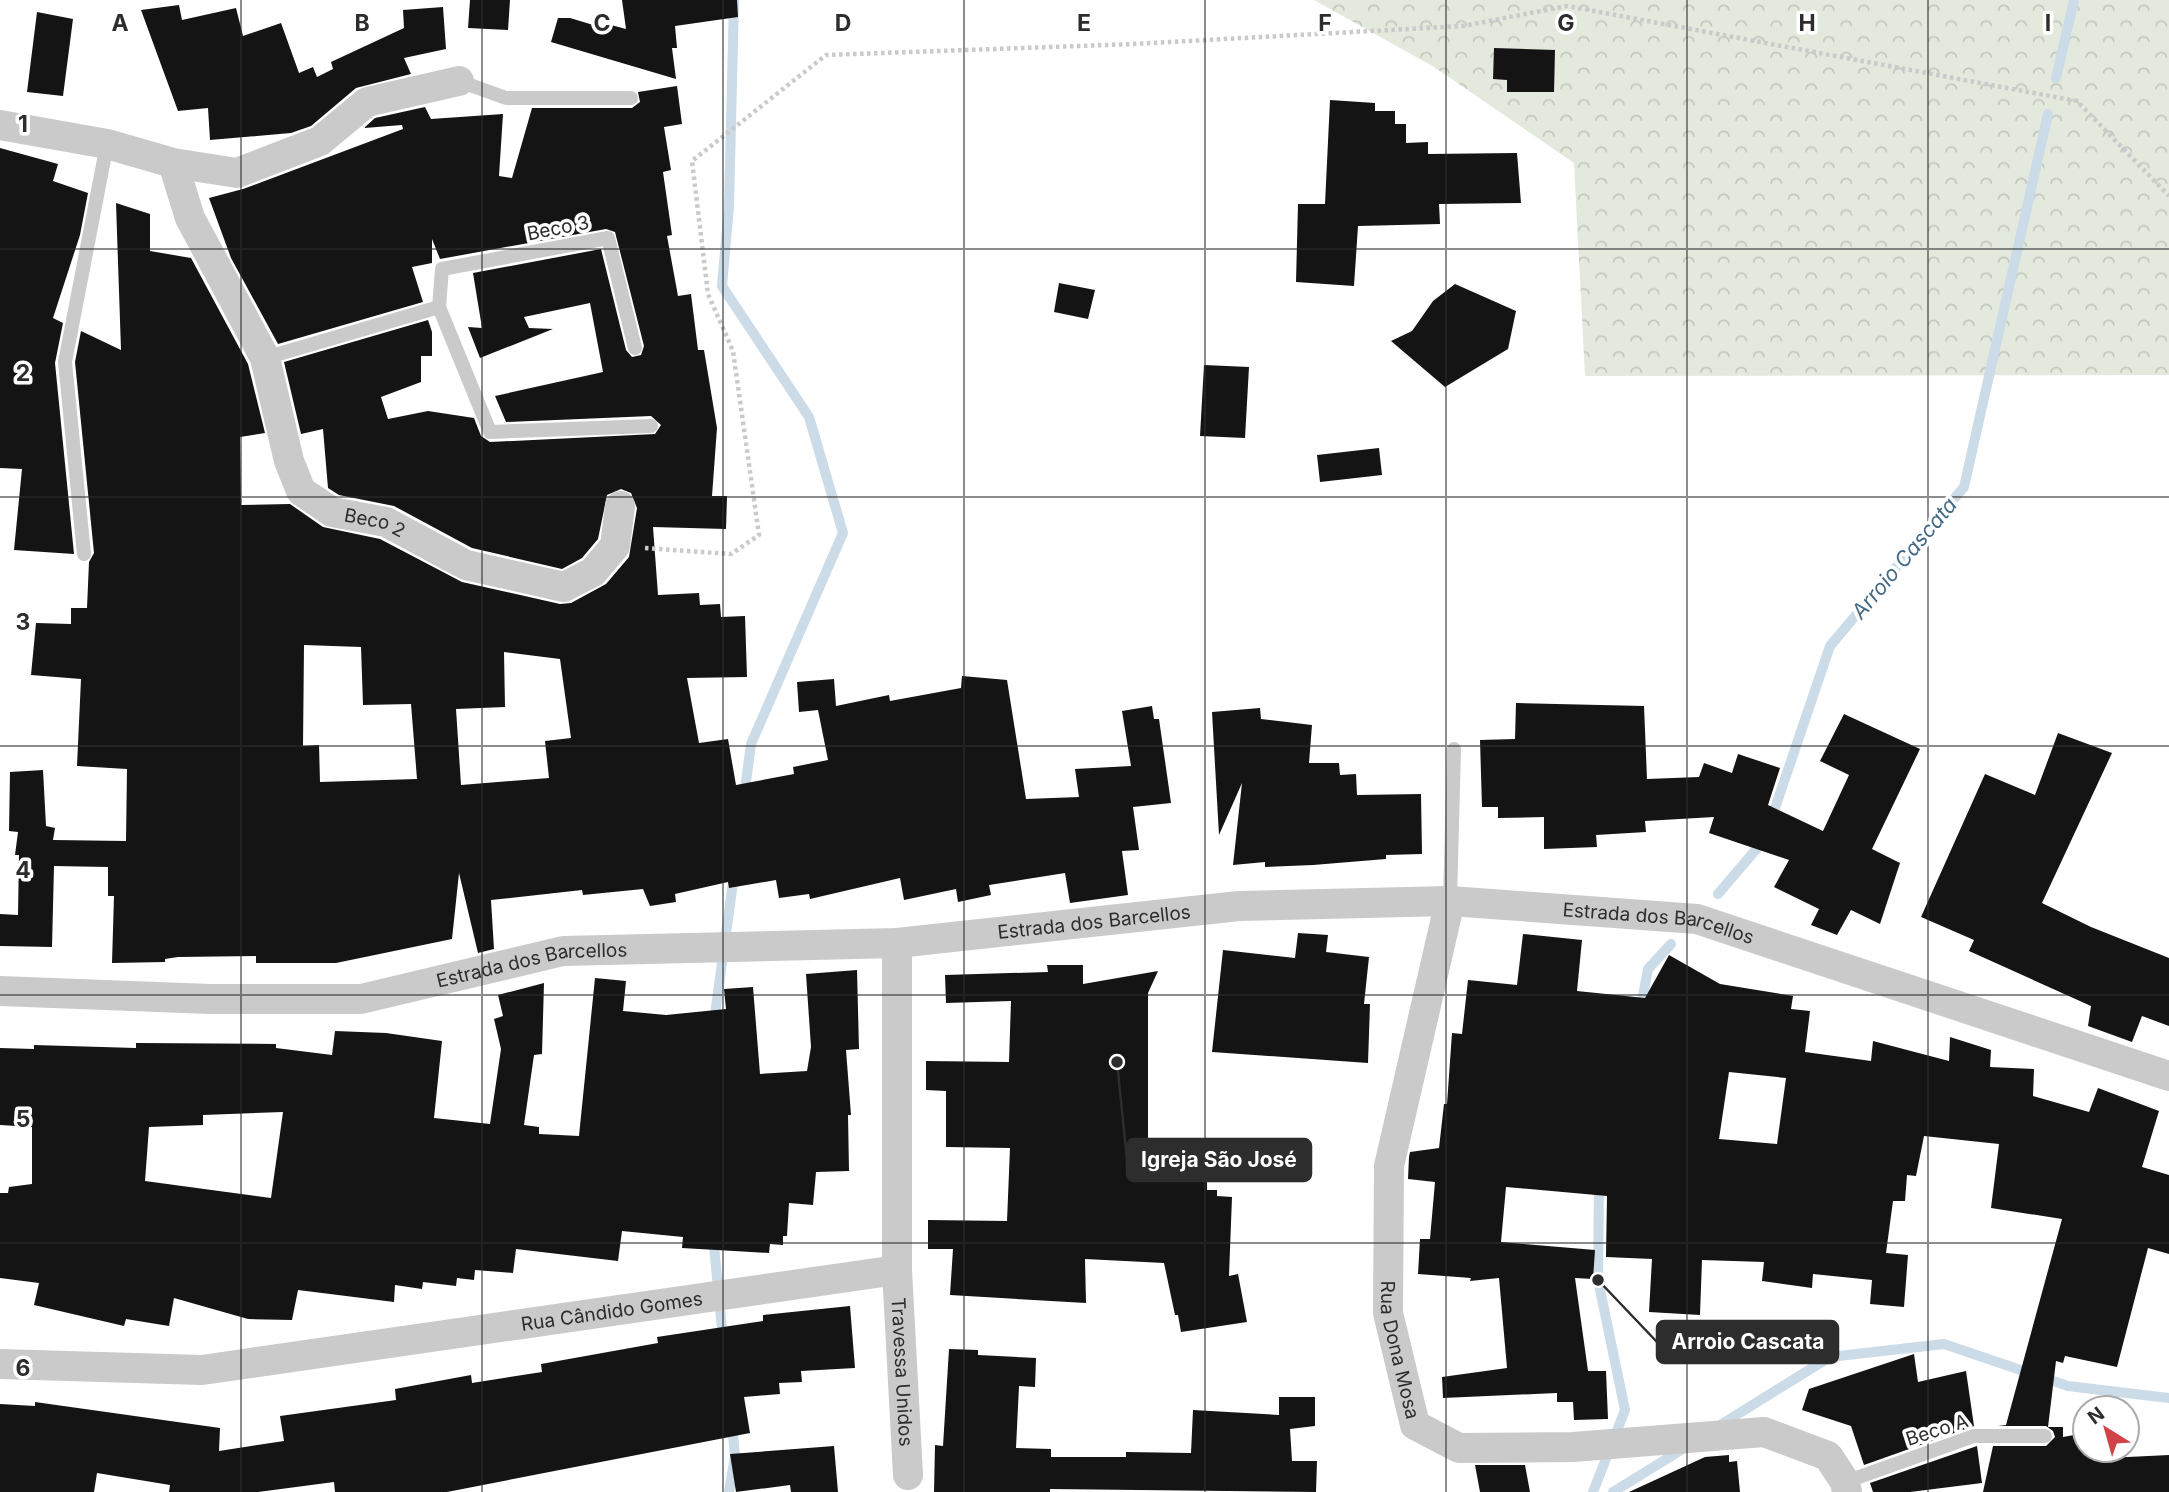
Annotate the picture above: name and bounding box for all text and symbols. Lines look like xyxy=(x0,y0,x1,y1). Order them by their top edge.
text: A xyxy=(111,9,129,37)
text: B xyxy=(354,9,370,37)
text: C xyxy=(593,9,611,37)
text: D xyxy=(835,9,851,37)
text: E xyxy=(1077,9,1091,37)
text: F xyxy=(1318,9,1332,37)
text: G xyxy=(1557,9,1575,37)
text: H xyxy=(1798,9,1816,37)
text: I xyxy=(2045,9,2051,37)
text: 1 xyxy=(18,110,28,138)
street label: Beco 3 xyxy=(525,211,591,245)
text: 2 xyxy=(16,359,30,387)
water label: Arroio Cascata xyxy=(1845,492,1962,624)
street label: Beco 2 xyxy=(342,503,410,542)
text: 3 xyxy=(16,608,30,636)
text: 4 xyxy=(15,856,31,884)
street label: Estrada dos Barcellos xyxy=(1562,898,1757,949)
street label: Estrada dos Barcellos xyxy=(996,900,1192,944)
street label: Estrada dos Barcellos xyxy=(434,938,628,992)
text: 5 xyxy=(16,1105,30,1133)
callout: Igreja São José xyxy=(1127,1139,1311,1181)
text: Igreja São José xyxy=(1141,1147,1297,1172)
street label: Rua Dona Mosa xyxy=(1376,1280,1425,1421)
street label: Rua Cândido Gomes xyxy=(519,1287,704,1335)
street label: Travessa Unidos xyxy=(887,1297,918,1447)
callout: Arroio Cascata xyxy=(1657,1321,1838,1363)
text: Arroio Cascata xyxy=(1671,1329,1825,1354)
text: 6 xyxy=(16,1354,30,1382)
north arrow xyxy=(2071,1394,2141,1464)
text: N xyxy=(2083,1402,2109,1429)
street label: Beco A xyxy=(1903,1409,1971,1451)

